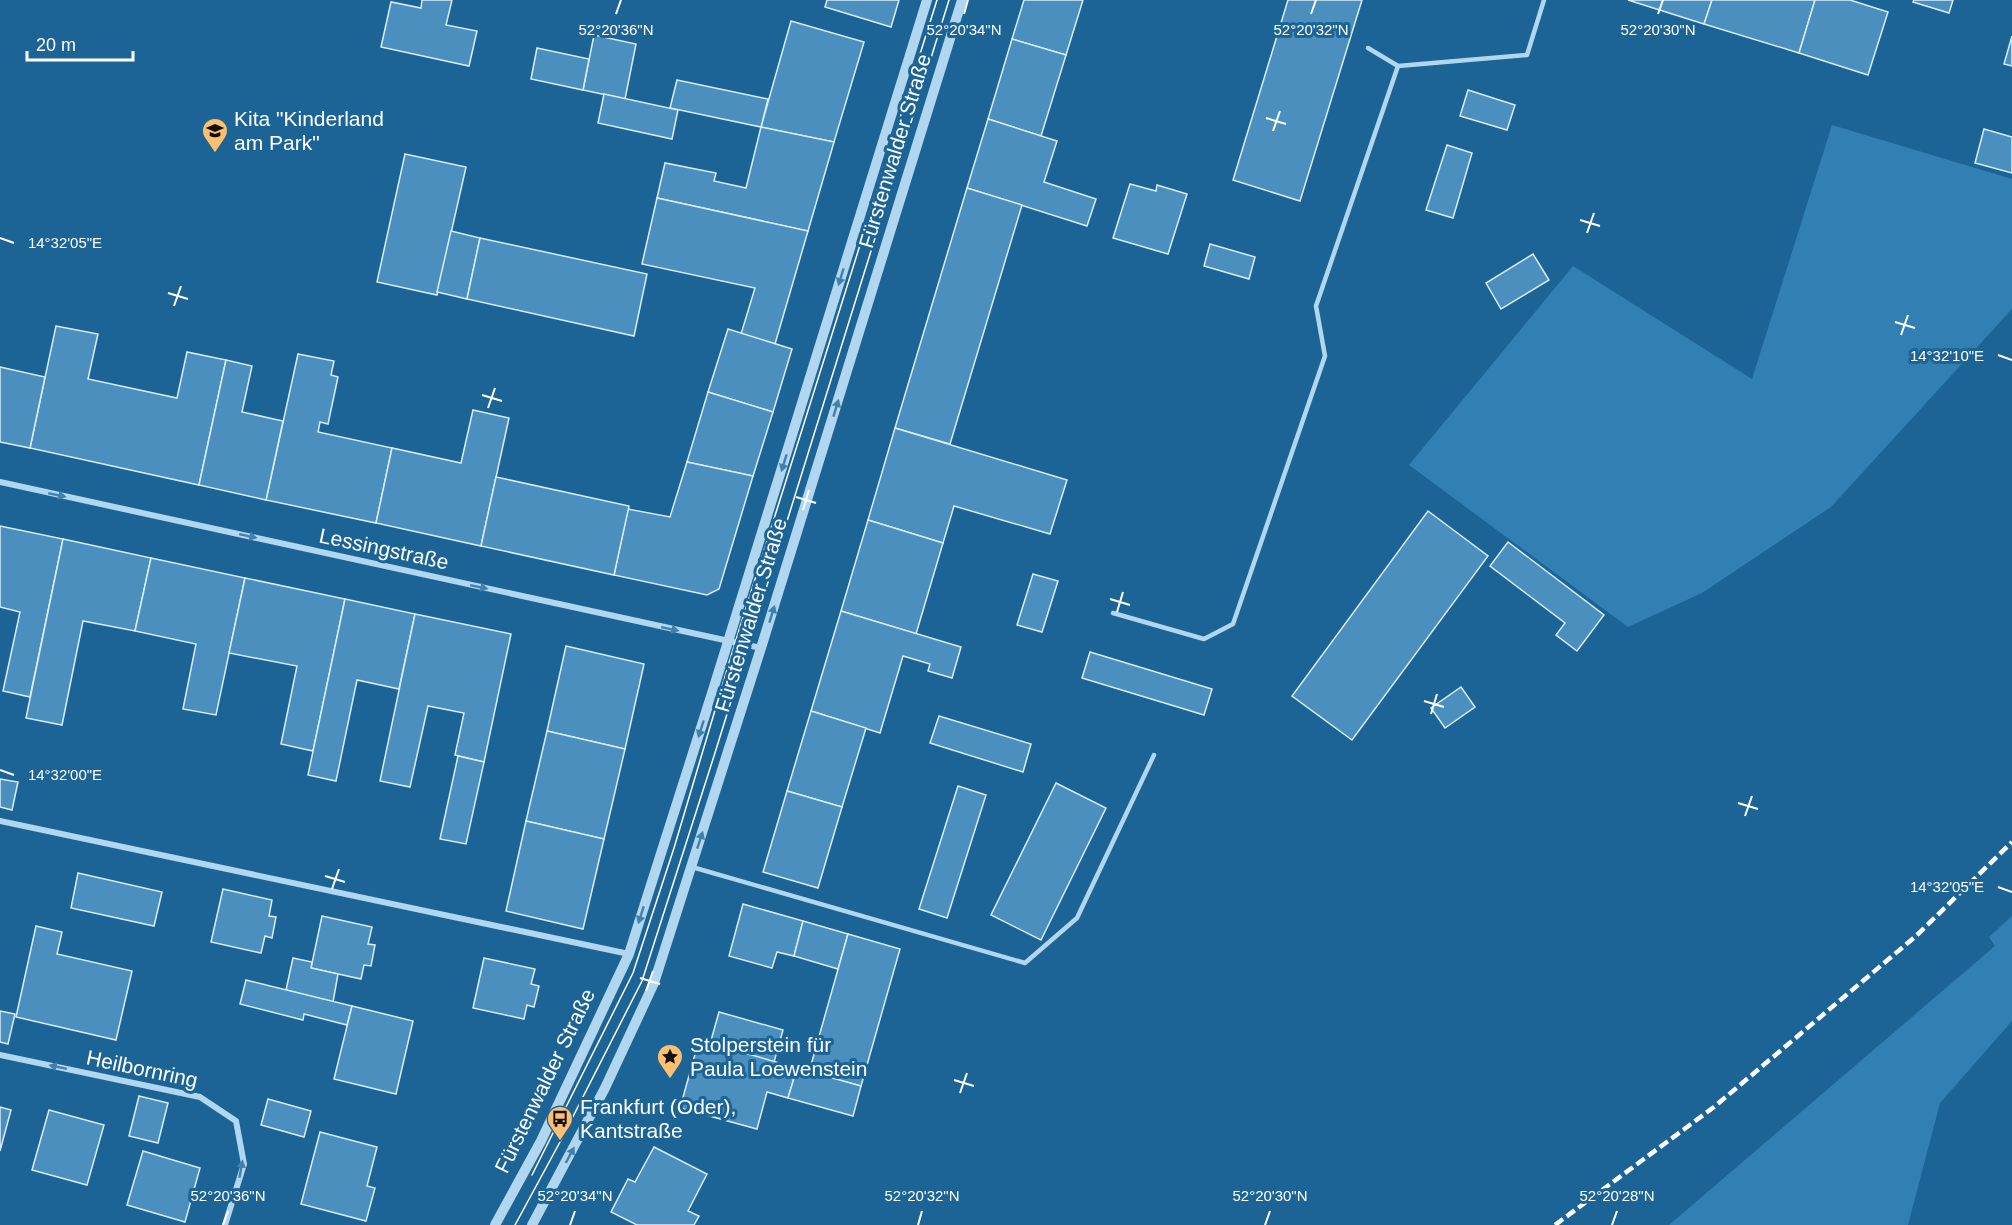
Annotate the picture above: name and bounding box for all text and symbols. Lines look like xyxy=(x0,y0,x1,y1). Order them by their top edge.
text: 52°20'36"N xyxy=(578,21,654,38)
text: 52°20'34"N xyxy=(926,21,1002,38)
text: 52°20'32"N xyxy=(1273,21,1349,38)
text: 52°20'30"N xyxy=(1620,21,1696,38)
scale bar xyxy=(27,24,134,62)
text: 20 m xyxy=(36,35,76,55)
street label: Fürstenwalder Straße xyxy=(854,51,935,251)
place label: Kita "Kinderland am Park" xyxy=(234,107,384,154)
school or university icon: Kita "Kinderland am Park" xyxy=(200,116,230,154)
text: 14°32'05"E xyxy=(28,234,102,251)
one-way arrow xyxy=(836,268,845,286)
text: 14°32'10"E xyxy=(1910,347,1984,364)
one-way arrow xyxy=(832,398,841,416)
one-way arrow xyxy=(779,454,788,472)
one-way arrow xyxy=(48,490,66,500)
street label: Fürstenwalder Straße xyxy=(710,515,791,715)
street label: Lessingstraße xyxy=(317,524,451,573)
one-way arrow xyxy=(238,532,257,542)
one-way arrow xyxy=(470,583,489,592)
one-way arrow xyxy=(768,605,777,623)
one-way arrow xyxy=(660,624,679,634)
one-way arrow xyxy=(696,720,705,738)
text: 14°32'00"E xyxy=(28,766,102,783)
one-way arrow xyxy=(696,831,705,849)
text: 14°32'05"E xyxy=(1910,878,1984,895)
one-way arrow xyxy=(636,906,646,924)
street label: Fürstenwalder Straße xyxy=(490,985,599,1177)
place label: Stolperstein für Paula Loewenstein xyxy=(690,1033,867,1080)
place icon: Stolperstein für Paula Loewenstein xyxy=(655,1042,685,1080)
street label: Heilbornring xyxy=(84,1045,200,1092)
one-way arrow xyxy=(49,1062,68,1072)
place label: Frankfurt (Oder), Kantstraße xyxy=(580,1095,736,1142)
bus stop icon: Frankfurt (Oder), Kantstraße xyxy=(545,1104,575,1142)
one-way arrow xyxy=(565,1146,575,1163)
one-way arrow xyxy=(237,1159,246,1178)
text: 52°20'36"N xyxy=(190,1187,266,1204)
text: 52°20'34"N xyxy=(537,1187,613,1204)
text: 52°20'32"N xyxy=(884,1187,960,1204)
text: 52°20'30"N xyxy=(1232,1187,1308,1204)
text: 52°20'28"N xyxy=(1579,1187,1655,1204)

